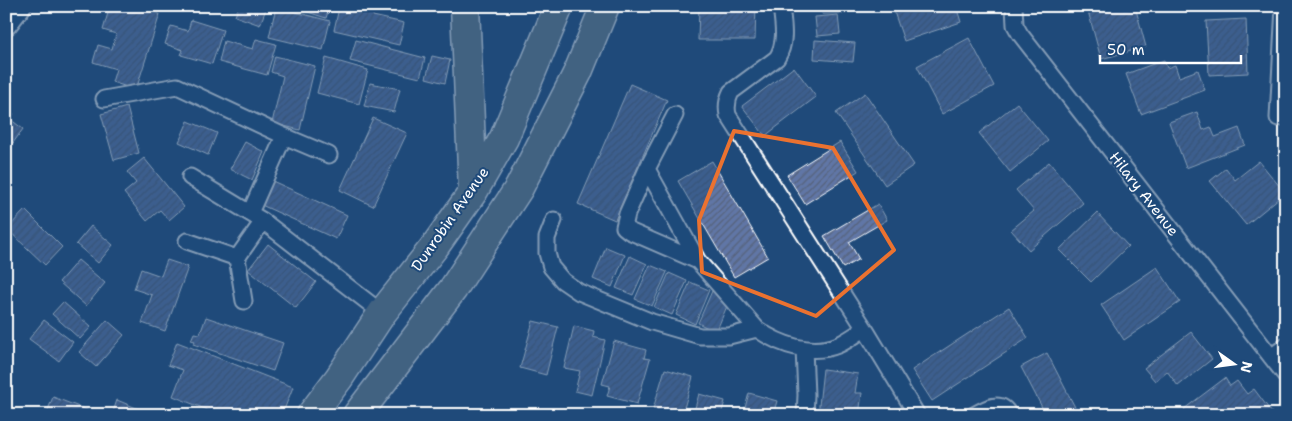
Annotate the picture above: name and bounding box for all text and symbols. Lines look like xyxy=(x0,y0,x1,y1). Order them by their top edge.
scale bar xyxy=(1100,32,1241,64)
text: 50 m xyxy=(1107,40,1145,60)
street label: Hilary Avenue xyxy=(1105,148,1183,240)
street label: Dunrobin Avenue xyxy=(407,163,493,275)
north arrow xyxy=(1210,338,1260,388)
text: N xyxy=(1237,360,1257,375)

